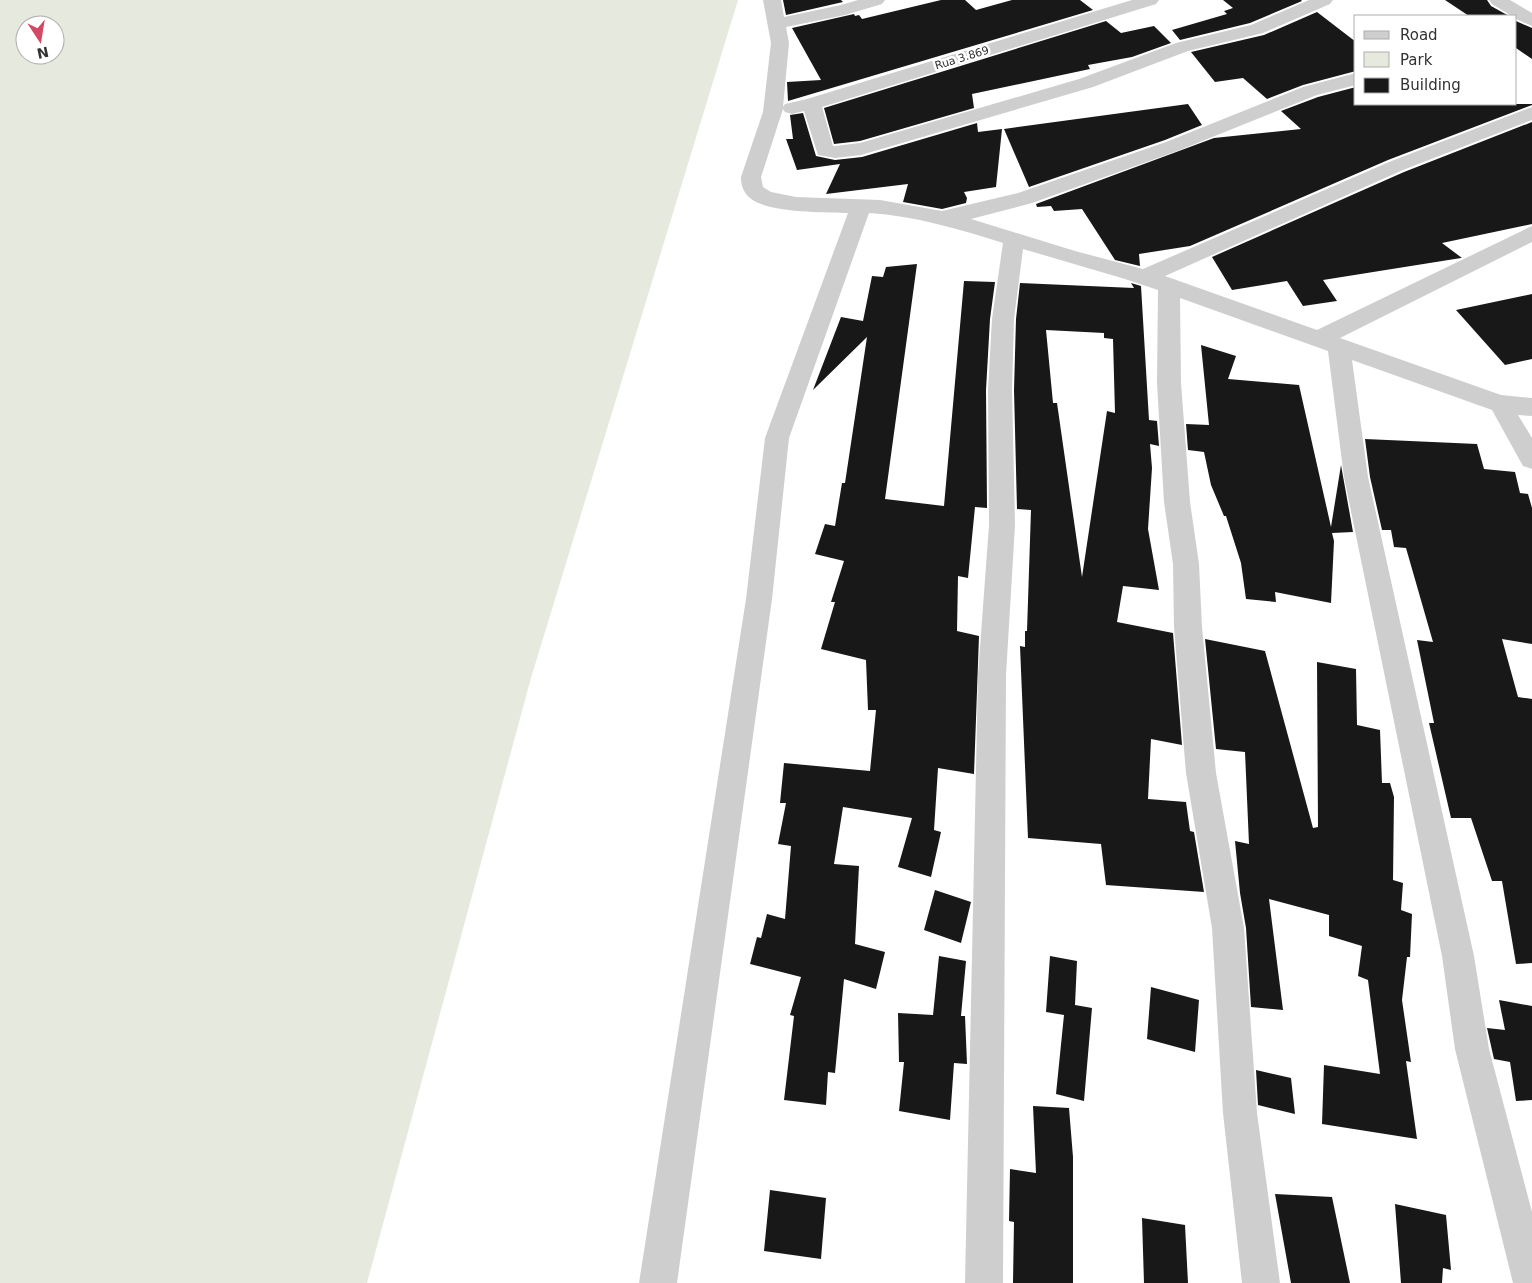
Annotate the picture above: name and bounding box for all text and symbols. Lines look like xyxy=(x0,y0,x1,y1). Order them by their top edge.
north arrow xyxy=(15,15,65,65)
legend xyxy=(1354,15,1517,105)
text: Road xyxy=(1400,26,1438,44)
text: N xyxy=(35,44,50,62)
street label: Rua 3.869 xyxy=(933,44,991,72)
text: Park xyxy=(1400,51,1433,69)
text: Building xyxy=(1400,76,1461,94)

